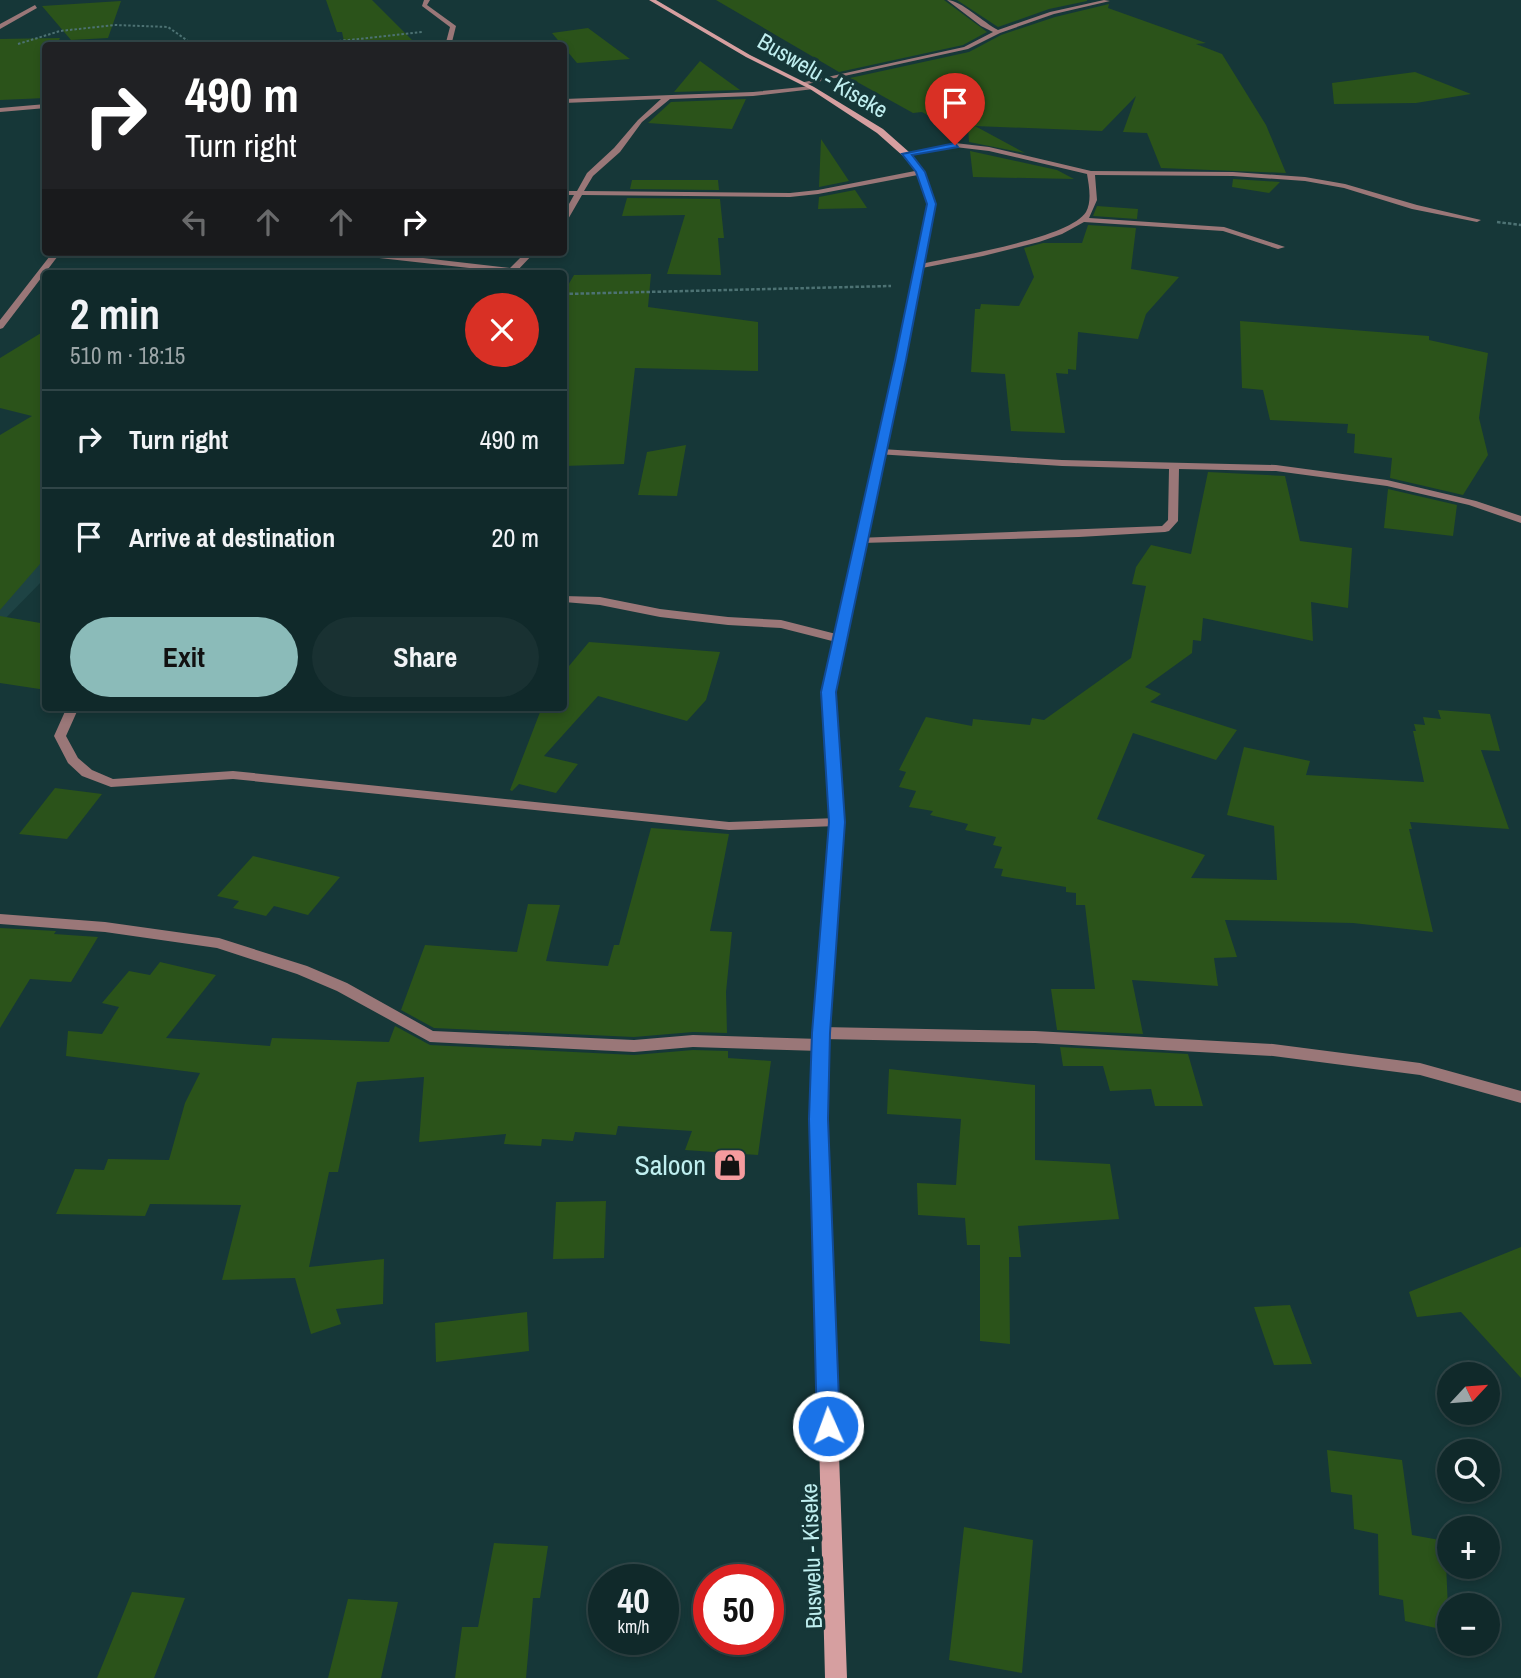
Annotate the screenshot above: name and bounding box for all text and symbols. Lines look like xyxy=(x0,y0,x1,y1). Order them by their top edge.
street label: Buswelu - Kiseke xyxy=(752,25,894,125)
text: 490 m xyxy=(185,61,299,127)
icon: right xyxy=(70,70,161,161)
pin xyxy=(925,73,985,145)
icon: arrive xyxy=(936,84,974,122)
text: Turn right xyxy=(185,124,297,167)
icon: left xyxy=(176,203,214,241)
icon: ahead xyxy=(249,203,287,241)
icon: ahead xyxy=(322,203,360,241)
icon: right xyxy=(395,203,433,241)
text: 2 min xyxy=(70,286,160,342)
button: close xyxy=(465,293,539,367)
text: 510 m · 18:15 xyxy=(70,340,185,371)
icon: right xyxy=(70,420,108,458)
text: Turn right xyxy=(129,422,228,457)
text: 490 m xyxy=(480,422,539,457)
icon: arrive xyxy=(70,518,108,556)
text: Arrive at destination xyxy=(129,520,335,555)
text: 20 m xyxy=(492,520,539,555)
button: Exit xyxy=(70,617,298,697)
button: Share xyxy=(312,617,539,697)
place label: Saloon xyxy=(635,1146,706,1184)
shop icon: Saloon xyxy=(711,1146,749,1184)
north arrow xyxy=(1437,1362,1500,1424)
map controls xyxy=(1437,1362,1500,1656)
position arrow xyxy=(791,1389,865,1463)
button: search xyxy=(1437,1439,1500,1502)
street label: Buswelu - Kiseke xyxy=(793,1483,829,1629)
button: + xyxy=(1437,1516,1500,1579)
speed limit sign: 50 xyxy=(693,1564,784,1655)
text: 40 xyxy=(618,1577,649,1624)
button: − xyxy=(1437,1593,1500,1656)
text: km/h xyxy=(618,1614,650,1639)

